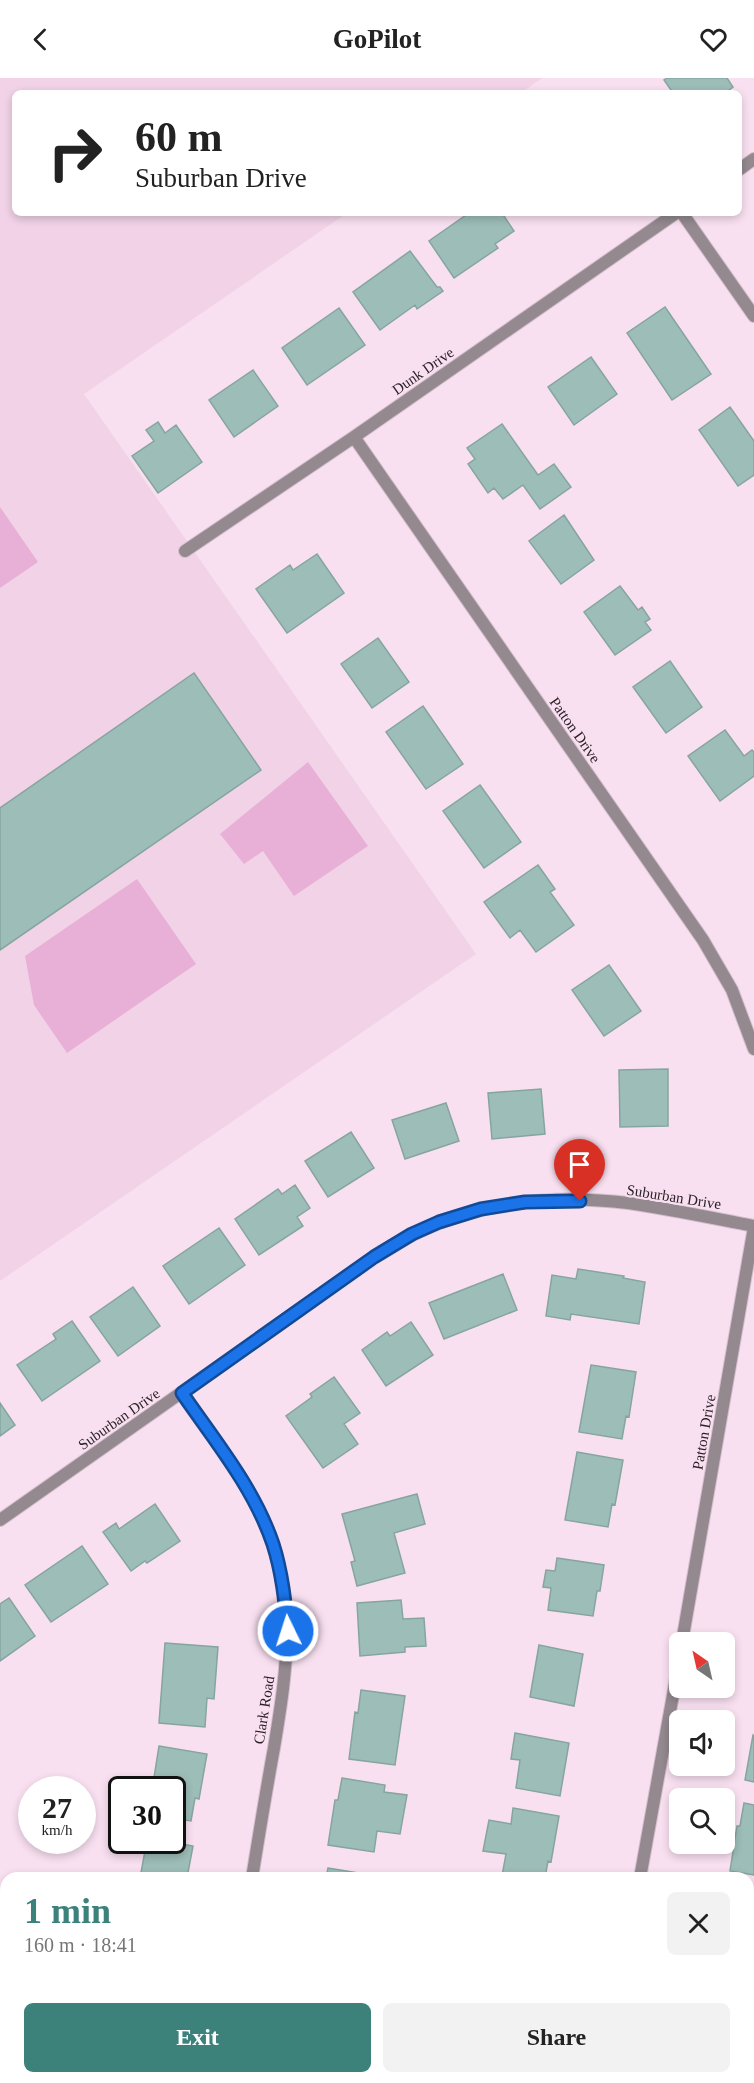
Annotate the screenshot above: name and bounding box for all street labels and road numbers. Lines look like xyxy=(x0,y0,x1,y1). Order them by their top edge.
street label: Dunk Drive xyxy=(389,344,457,398)
street label: Patton Drive xyxy=(547,694,604,766)
street label: Suburban Drive xyxy=(626,1182,723,1212)
street label: Suburban Drive xyxy=(75,1385,163,1453)
street label: Patton Drive xyxy=(690,1393,719,1471)
street label: Clark Road xyxy=(251,1674,277,1745)

